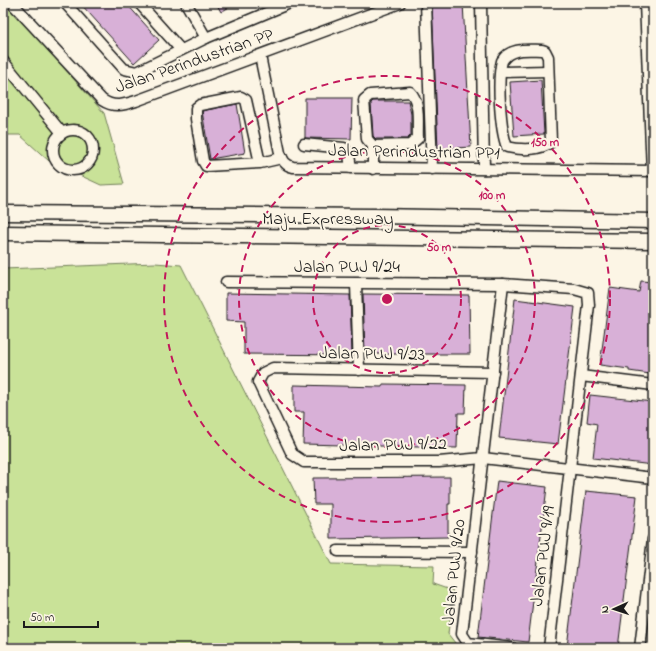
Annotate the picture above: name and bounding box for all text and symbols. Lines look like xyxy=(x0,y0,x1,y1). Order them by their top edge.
street label: Jalan Perindustrian PP xyxy=(112,22,278,101)
text: 150 m xyxy=(531,134,560,152)
street label: Jalan Perindustrian PP1 xyxy=(328,139,500,167)
text: 100 m xyxy=(479,187,506,205)
street label: Maju Expressway xyxy=(262,207,394,233)
text: 50 m xyxy=(427,239,452,257)
street label: Jalan PUJ 9/24 xyxy=(294,255,401,281)
centre of rings xyxy=(380,292,394,306)
street label: Jalan PUJ 9/23 xyxy=(319,341,425,369)
street label: Jalan PUJ 9/22 xyxy=(339,432,447,460)
street label: Jalan PUJ 9/19 xyxy=(525,504,563,608)
street label: Jalan PUJ 9/20 xyxy=(437,518,473,626)
north arrow xyxy=(594,589,634,629)
scale bar xyxy=(24,603,98,629)
text: N xyxy=(597,605,613,614)
text: 50 m xyxy=(30,609,54,627)

